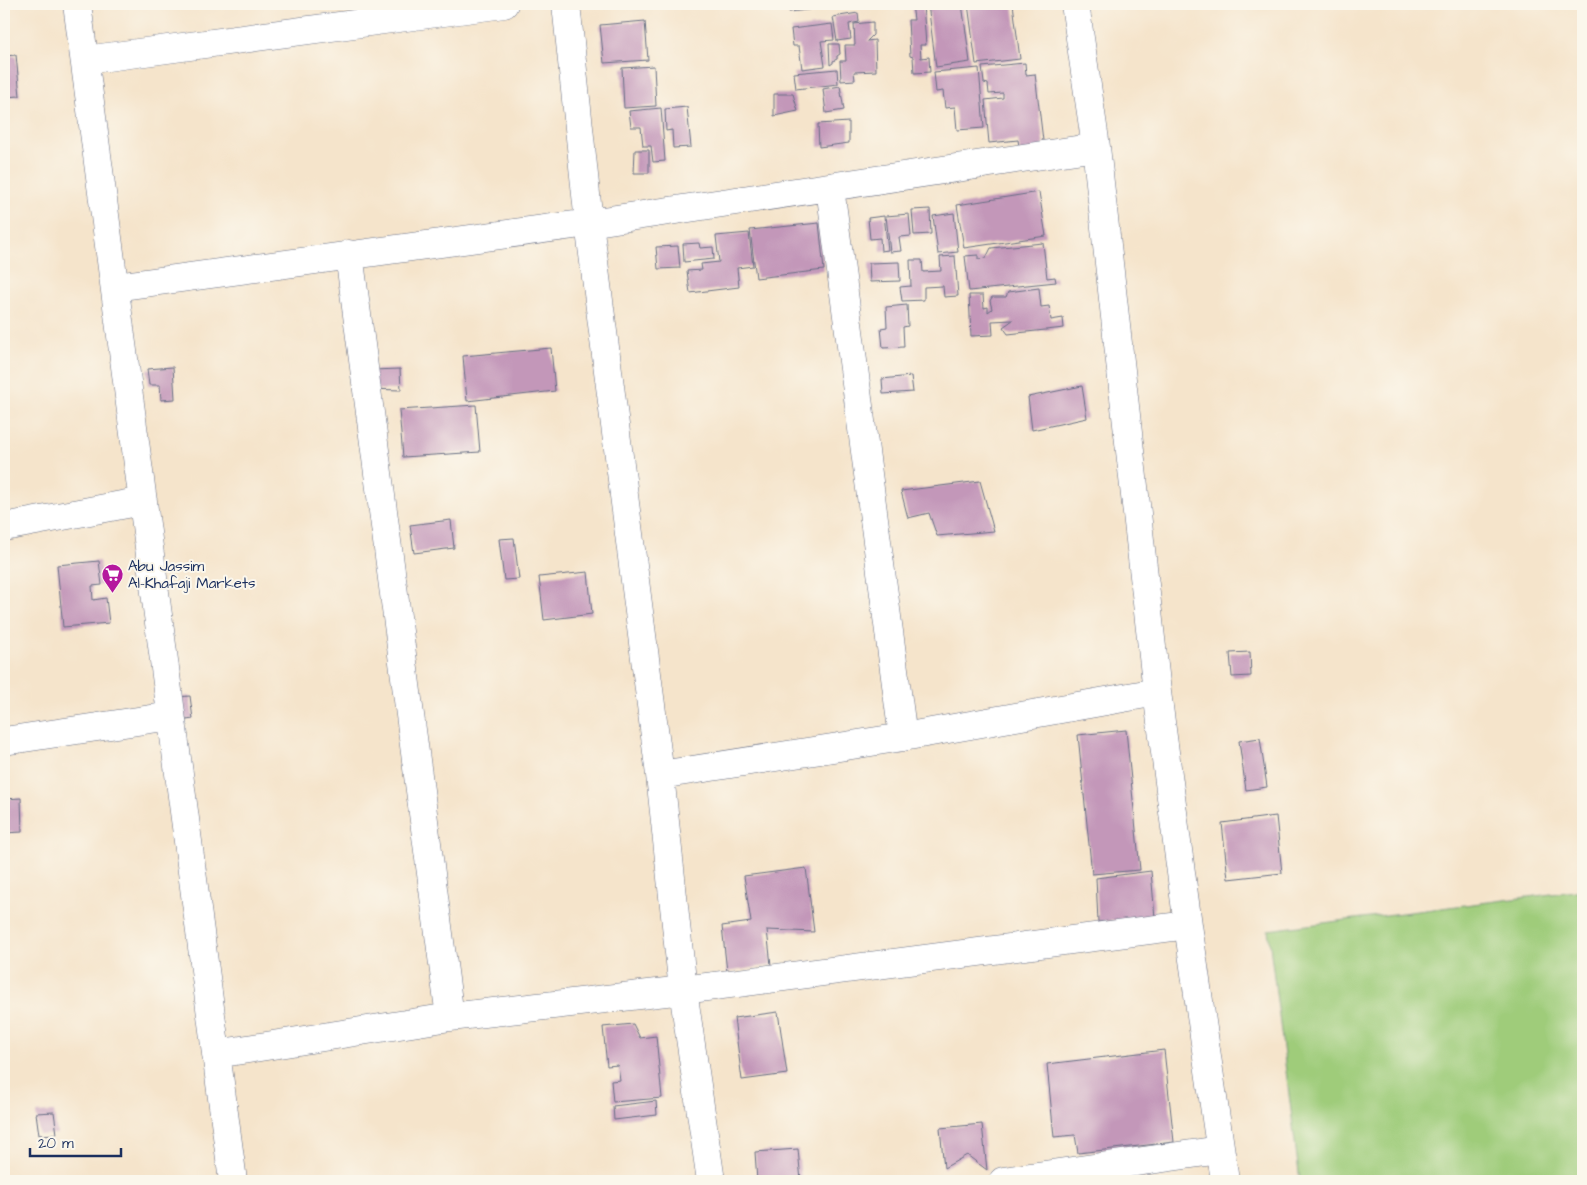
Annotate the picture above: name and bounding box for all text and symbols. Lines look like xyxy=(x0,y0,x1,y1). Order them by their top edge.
place label: Abu Jassim Al-Khafaji Markets xyxy=(128,556,256,594)
supermarket icon: Abu Jassim Al-Khafaji Markets xyxy=(100,563,124,594)
scale bar xyxy=(30,1125,121,1157)
text: 20 m xyxy=(38,1133,74,1154)

